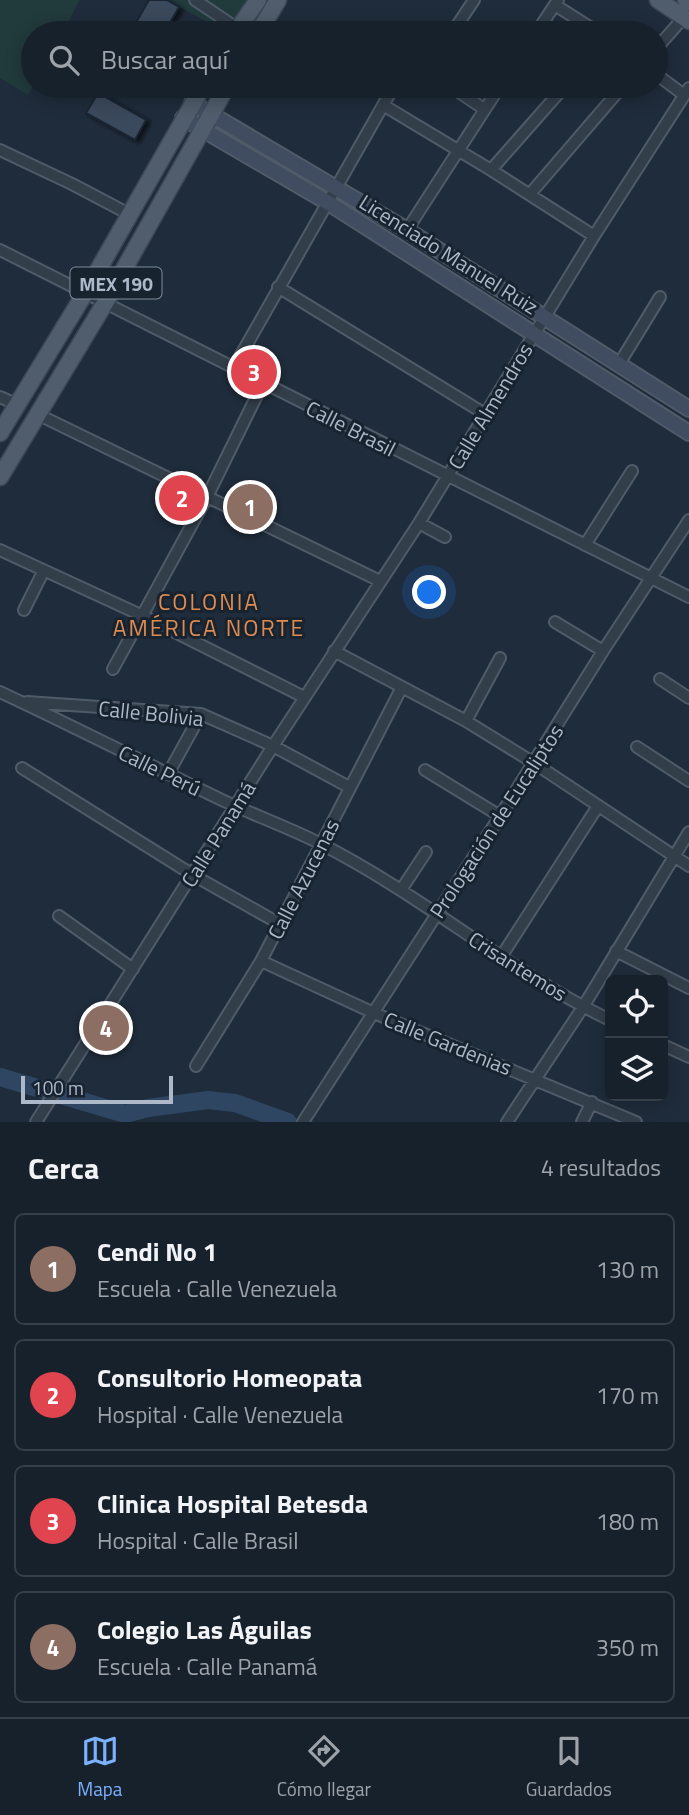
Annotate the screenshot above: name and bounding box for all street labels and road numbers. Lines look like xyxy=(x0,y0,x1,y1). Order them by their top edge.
street label: Licenciado Manuel Ruiz xyxy=(353,186,545,322)
road number: MEX 190 xyxy=(71,268,162,298)
street label: Calle Almendros xyxy=(440,337,540,475)
street label: Calle Brasil xyxy=(301,392,401,464)
street label: Calle Bolivia xyxy=(97,692,206,734)
street label: Prologación de Eucaliptos xyxy=(421,718,571,924)
street label: Calle Perú xyxy=(113,736,207,804)
street label: Calle Panamá xyxy=(173,774,264,893)
street label: Calle Azucenas xyxy=(259,813,347,945)
street label: Crisantemos xyxy=(462,923,574,1009)
street label: Calle Gardenias xyxy=(379,1003,517,1083)

